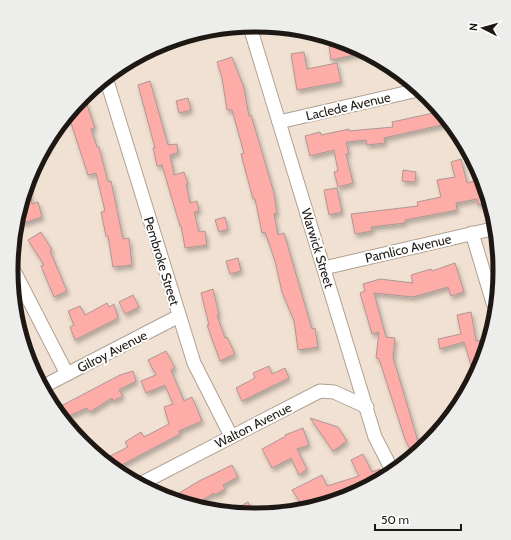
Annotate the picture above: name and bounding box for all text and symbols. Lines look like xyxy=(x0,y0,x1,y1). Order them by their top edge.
north arrow xyxy=(463,8,503,48)
text: N xyxy=(466,22,480,32)
street label: Laclede Avenue xyxy=(304,88,392,124)
street label: Warwick Street xyxy=(298,206,338,290)
street label: Pembroke Street xyxy=(141,215,183,308)
street label: Pamlico Avenue xyxy=(363,230,453,266)
street label: Gilroy Avenue xyxy=(74,326,150,375)
street label: Walton Avenue xyxy=(212,399,294,451)
scale bar xyxy=(375,506,461,532)
text: 50 m xyxy=(381,512,409,527)

